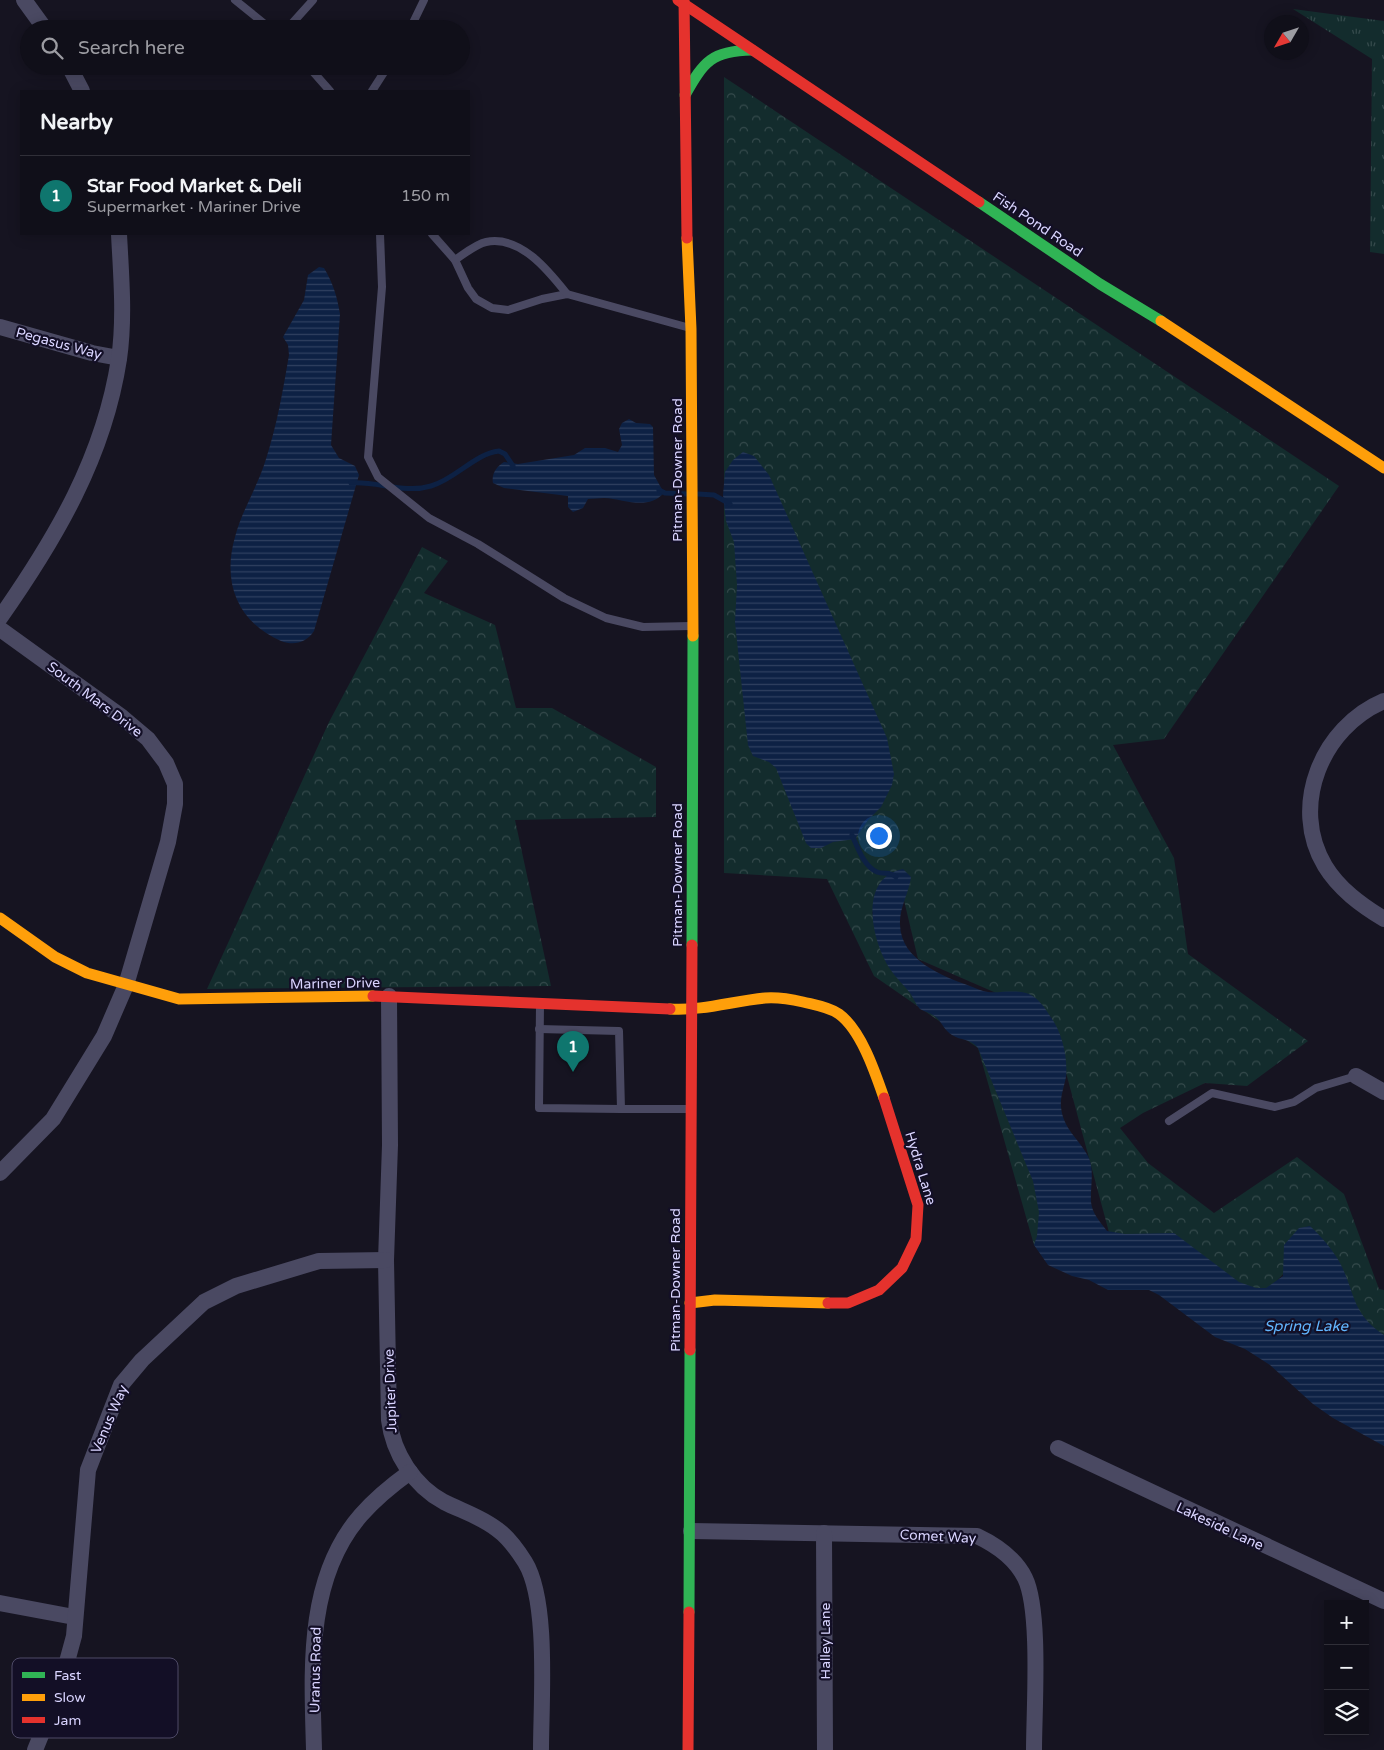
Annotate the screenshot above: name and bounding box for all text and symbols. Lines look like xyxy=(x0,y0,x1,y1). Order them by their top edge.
north arrow xyxy=(1264,15,1309,60)
search box xyxy=(20,20,470,75)
icon: search xyxy=(38,34,66,62)
text: Search here xyxy=(78,37,185,59)
text: Nearby xyxy=(40,110,113,135)
text: Star Food Market & Deli xyxy=(87,175,302,197)
text: 1 xyxy=(51,186,61,206)
text: 150 m xyxy=(401,186,450,206)
street label: Fish Pond Road xyxy=(990,188,1086,261)
text: Supermarket · Mariner Drive xyxy=(87,197,301,217)
street label: Pegasus Way xyxy=(14,324,104,363)
street label: Pitman-Downer Road xyxy=(669,398,686,542)
street label: South Mars Drive xyxy=(44,658,146,741)
street label: Pitman-Downer Road xyxy=(669,803,686,947)
your location xyxy=(866,823,892,849)
street label: Mariner Drive xyxy=(290,974,380,993)
pin: 1 xyxy=(557,1031,589,1072)
street label: Hydra Lane xyxy=(901,1129,940,1207)
street label: Pitman-Downer Road xyxy=(667,1208,684,1352)
water label: Spring Lake xyxy=(1264,1317,1350,1335)
street label: Jupiter Drive xyxy=(381,1349,400,1433)
street label: Venus Way xyxy=(87,1382,132,1456)
street label: Lakeside Lane xyxy=(1173,1499,1266,1554)
street label: Comet Way xyxy=(899,1526,977,1547)
map controls xyxy=(1324,1600,1369,1735)
button: + xyxy=(1324,1600,1369,1645)
street label: Halley Lane xyxy=(817,1603,834,1679)
street label: Uranus Road xyxy=(306,1627,325,1713)
button: − xyxy=(1324,1645,1369,1690)
legend xyxy=(12,1658,178,1738)
text: Fast xyxy=(54,1667,82,1684)
text: Slow xyxy=(54,1689,86,1706)
button: layers xyxy=(1324,1690,1369,1735)
text: Jam xyxy=(54,1712,81,1729)

